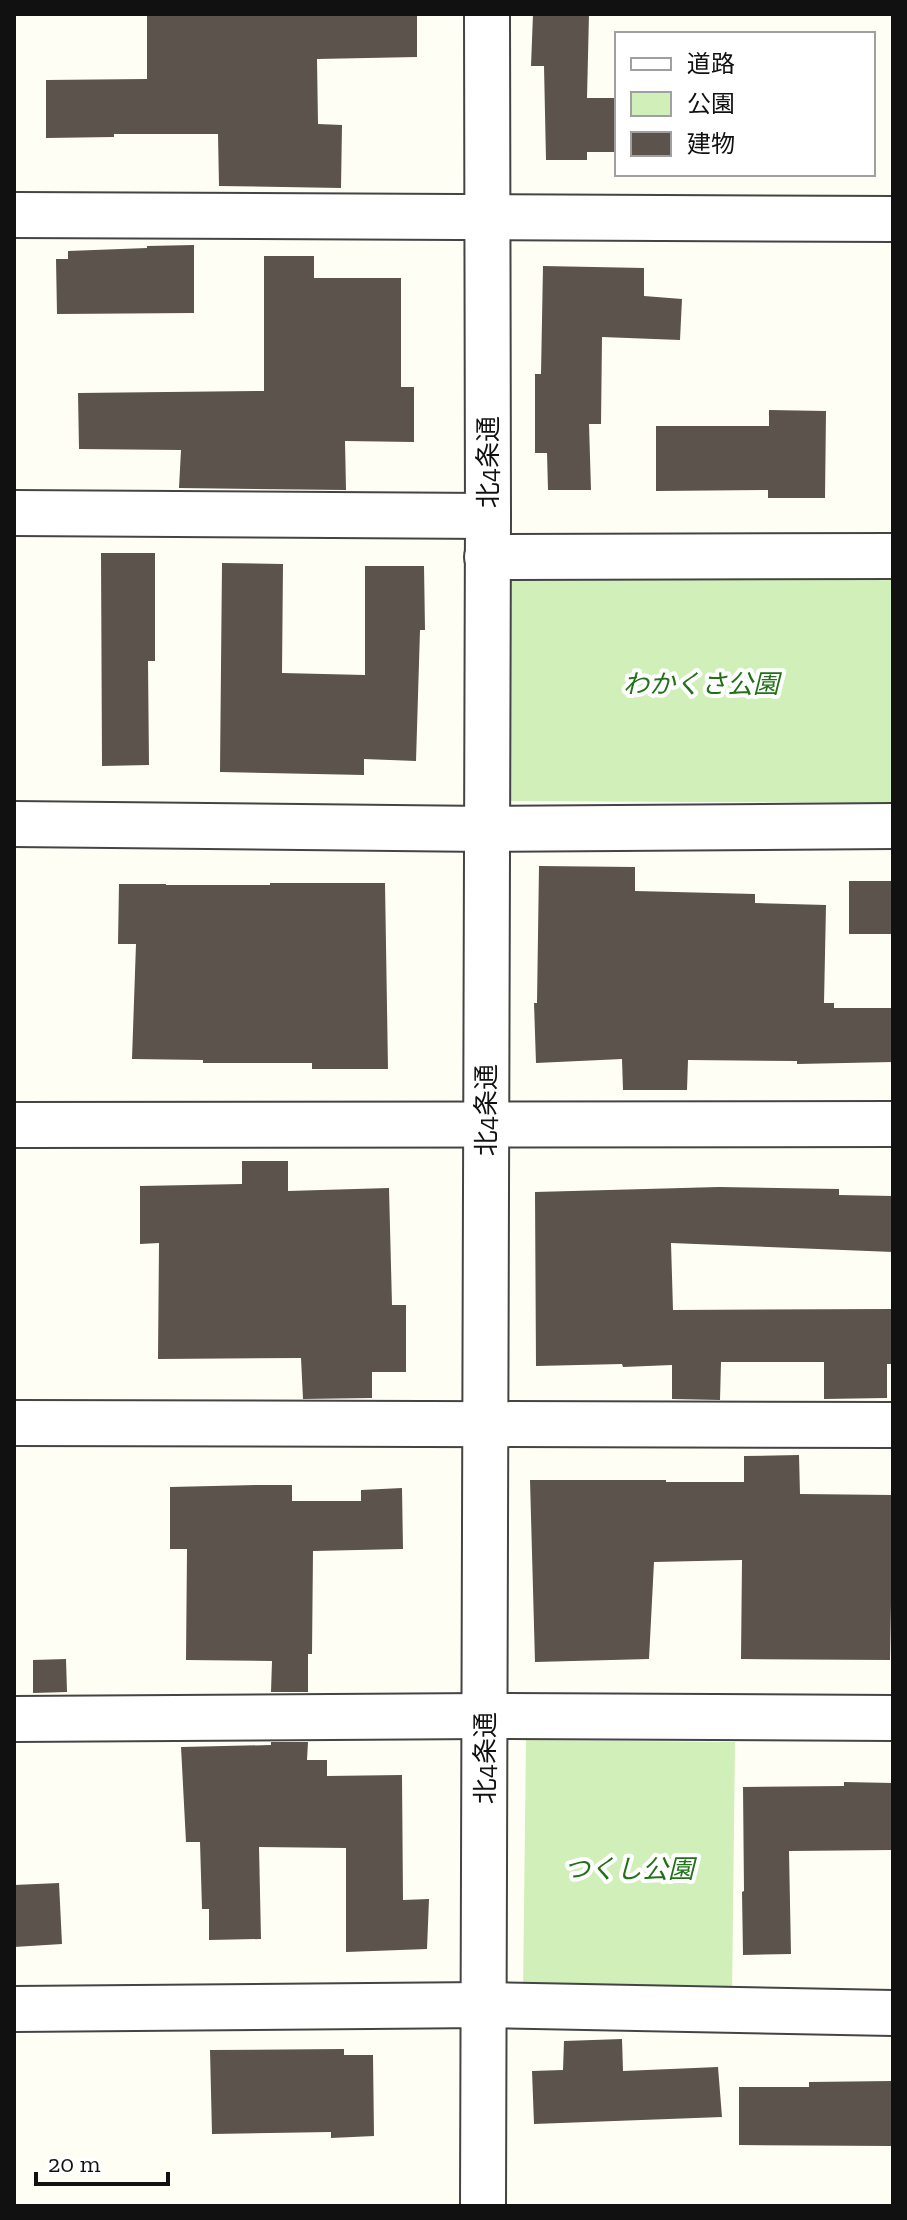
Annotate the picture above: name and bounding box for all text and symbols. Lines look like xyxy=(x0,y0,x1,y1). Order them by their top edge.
legend xyxy=(615,32,875,176)
text: 道路 xyxy=(687,49,735,78)
text: 公園 xyxy=(687,89,735,118)
text: 建物 xyxy=(687,129,735,158)
street label: 北4条通 xyxy=(472,416,504,508)
park label: わかくさ公園 xyxy=(623,668,783,700)
street label: 北4条通 xyxy=(470,1064,502,1156)
street label: 北4条通 xyxy=(469,1712,501,1804)
park label: つくし公園 xyxy=(564,1853,698,1885)
scale bar xyxy=(36,2136,168,2186)
text: 20 m xyxy=(48,2149,101,2178)

